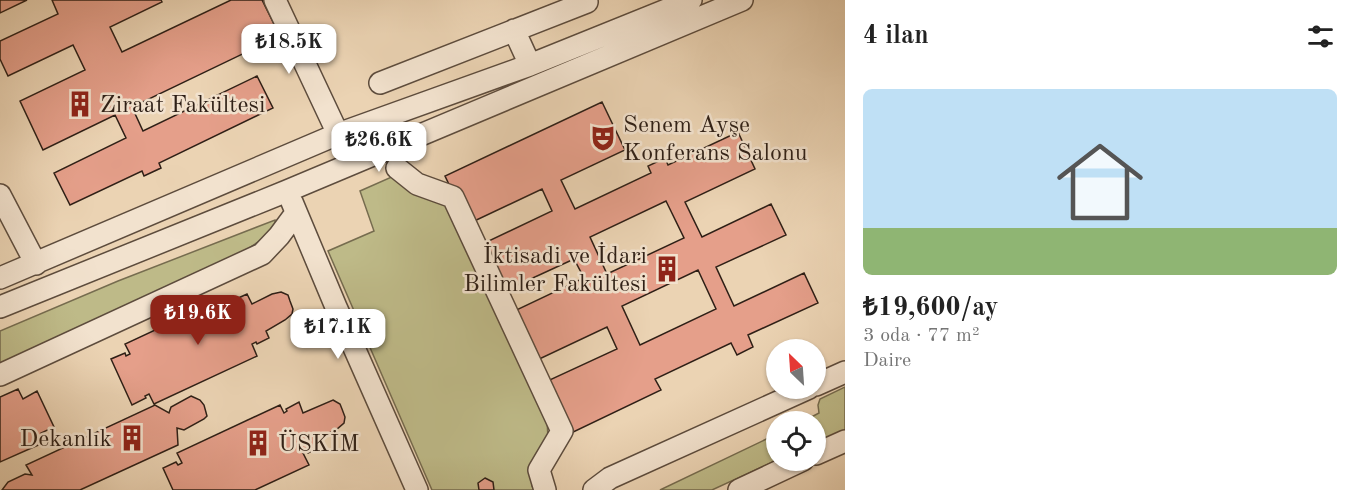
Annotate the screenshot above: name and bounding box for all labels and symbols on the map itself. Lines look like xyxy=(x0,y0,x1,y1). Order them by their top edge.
pin: ₺18.5K xyxy=(240,24,338,75)
building icon: Ziraat Fakültesi xyxy=(65,89,95,119)
place label: Ziraat Fakültesi xyxy=(100,94,265,118)
place label: Senem Ayşe Konferans Salonu xyxy=(623,114,808,166)
pin: ₺26.6K xyxy=(330,122,428,173)
theatre icon: Senem Ayşe Konferans Salonu xyxy=(588,123,618,153)
place label: İktisadi ve İdari Bilimler Fakültesi xyxy=(463,242,647,297)
building icon: İktisadi ve İdari Bilimler Fakültesi xyxy=(652,254,682,284)
pin: ₺19.6K xyxy=(149,295,247,346)
pin: ₺17.1K xyxy=(289,309,387,360)
north arrow xyxy=(766,339,826,399)
building icon: Dekanlık xyxy=(117,423,147,453)
place label: Dekanlık xyxy=(20,428,112,452)
building icon: ÜSKİM xyxy=(243,428,273,458)
place label: ÜSKİM xyxy=(278,429,359,457)

